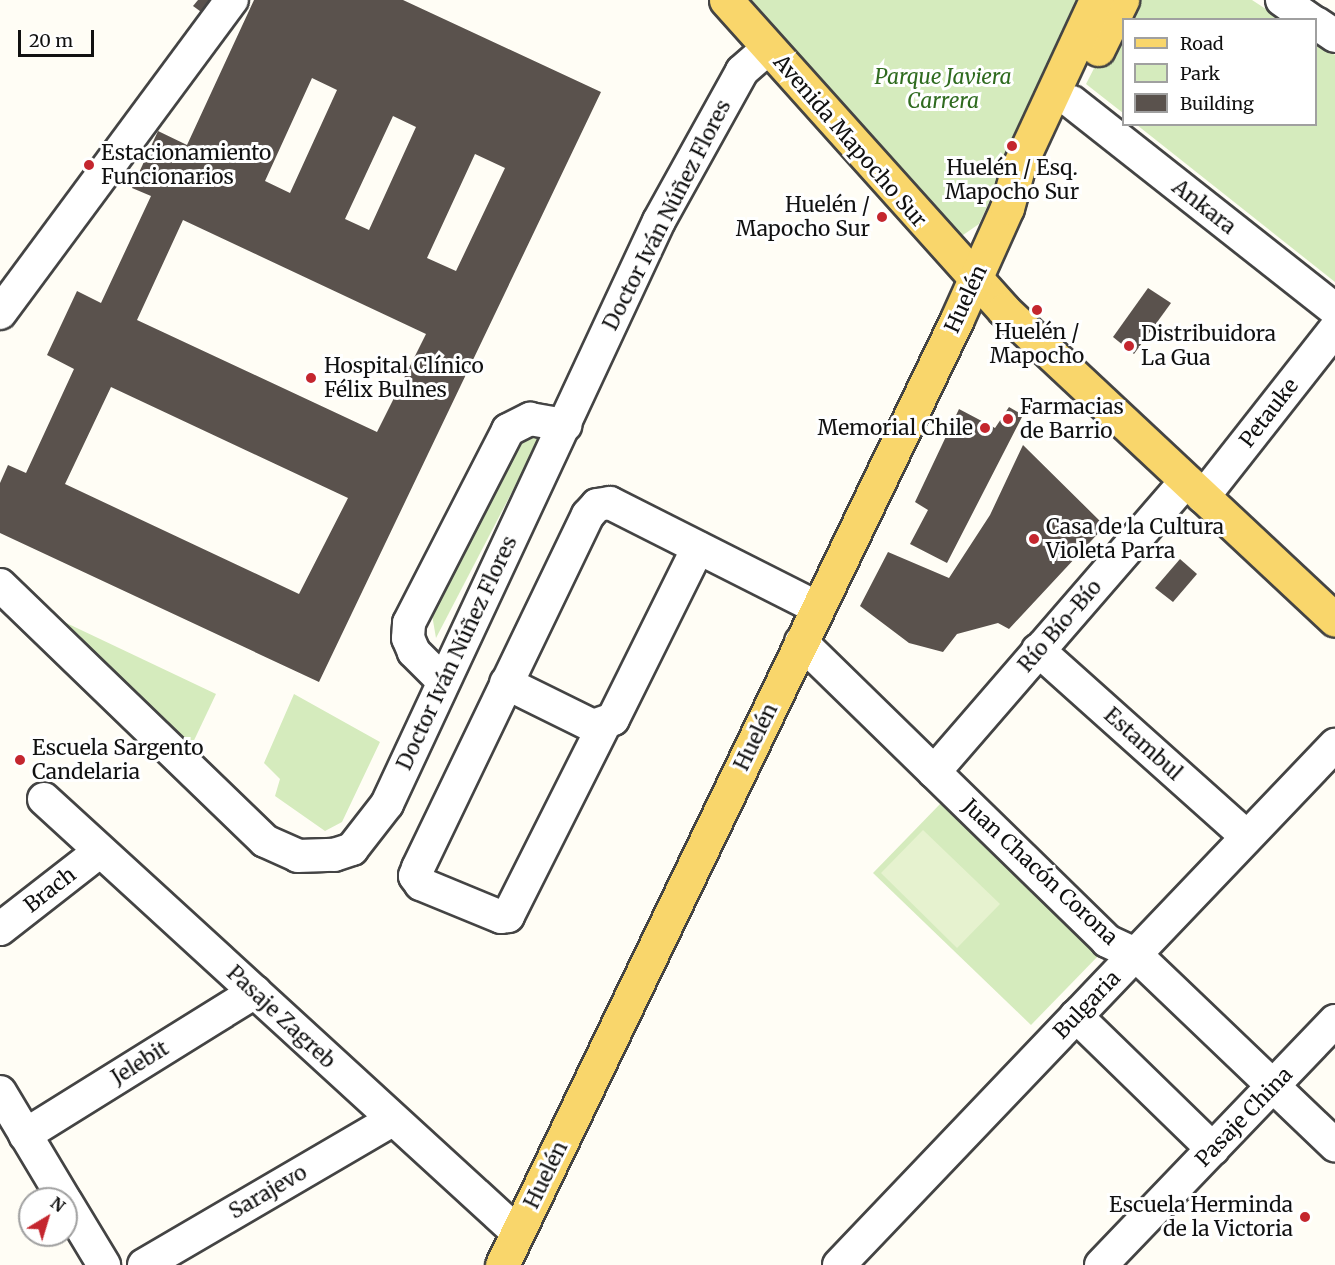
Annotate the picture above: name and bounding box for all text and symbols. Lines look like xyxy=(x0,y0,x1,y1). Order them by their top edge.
scale bar xyxy=(21,18,98,56)
legend xyxy=(1122,18,1317,126)
text: 20 m xyxy=(29,29,73,52)
text: Road xyxy=(1180,32,1224,55)
street label: Avenida Mapocho Sur xyxy=(768,50,932,232)
text: Park xyxy=(1180,62,1220,85)
park label: Parque Javiera Carrera xyxy=(874,64,1012,114)
text: Building xyxy=(1180,92,1254,115)
street label: Doctor Iván Núñez Flores xyxy=(598,96,736,334)
marker: Huelén / Esq. Mapocho Sur xyxy=(1005,139,1019,153)
place label: Estacionamiento Funcionarios xyxy=(101,140,271,190)
place label: Huelén / Esq. Mapocho Sur xyxy=(945,155,1079,205)
marker: Estacionamiento Funcionarios xyxy=(82,158,96,172)
street label: Ankara xyxy=(1167,174,1241,240)
place label: Huelén / Mapocho Sur xyxy=(736,192,870,242)
marker: Huelén / Mapocho Sur xyxy=(875,210,889,224)
street label: Huelén xyxy=(939,261,993,337)
marker: Huelén / Mapocho xyxy=(1030,303,1044,317)
place label: Huelén / Mapocho xyxy=(990,319,1084,369)
place label: Distribuidora La Gua xyxy=(1141,321,1276,371)
marker: Distribuidora La Gua xyxy=(1122,339,1136,353)
place label: Hospital Clínico Félix Bulnes xyxy=(324,353,484,403)
marker: Hospital Clínico Félix Bulnes xyxy=(302,369,320,387)
street label: Petauke xyxy=(1234,374,1304,452)
place label: Farmacias de Barrio xyxy=(1020,394,1124,444)
marker: Farmacias de Barrio xyxy=(1001,412,1015,426)
place label: Memorial Chile xyxy=(818,415,973,441)
marker: Memorial Chile xyxy=(978,421,992,435)
place label: Casa de la Cultura Violeta Parra xyxy=(1046,514,1224,564)
street label: Doctor Iván Núñez Flores xyxy=(392,532,522,774)
marker: Casa de la Cultura Violeta Parra xyxy=(1027,532,1041,546)
street label: Río Bío-Bío xyxy=(1013,575,1107,677)
street label: Huelén xyxy=(729,699,783,775)
street label: Estambul xyxy=(1099,702,1187,786)
place label: Escuela Sargento Candelaria xyxy=(32,735,203,785)
marker: Escuela Sargento Candelaria xyxy=(13,753,27,767)
street label: Juan Chacón Corona xyxy=(957,794,1123,950)
street label: Brach xyxy=(19,862,81,918)
street label: Pasaje Zagreb xyxy=(222,960,340,1074)
street label: Bulgaria xyxy=(1048,966,1126,1044)
street label: Jelebit xyxy=(107,1036,173,1090)
street label: Pasaje China xyxy=(1190,1062,1298,1172)
street label: Huelén xyxy=(519,1137,573,1213)
street label: Sarajevo xyxy=(225,1160,311,1224)
north arrow xyxy=(18,1187,78,1247)
place label: Escuela Herminda de la Victoria xyxy=(1109,1192,1293,1242)
text: N xyxy=(47,1193,69,1216)
marker: Escuela Herminda de la Victoria xyxy=(1298,1210,1312,1224)

